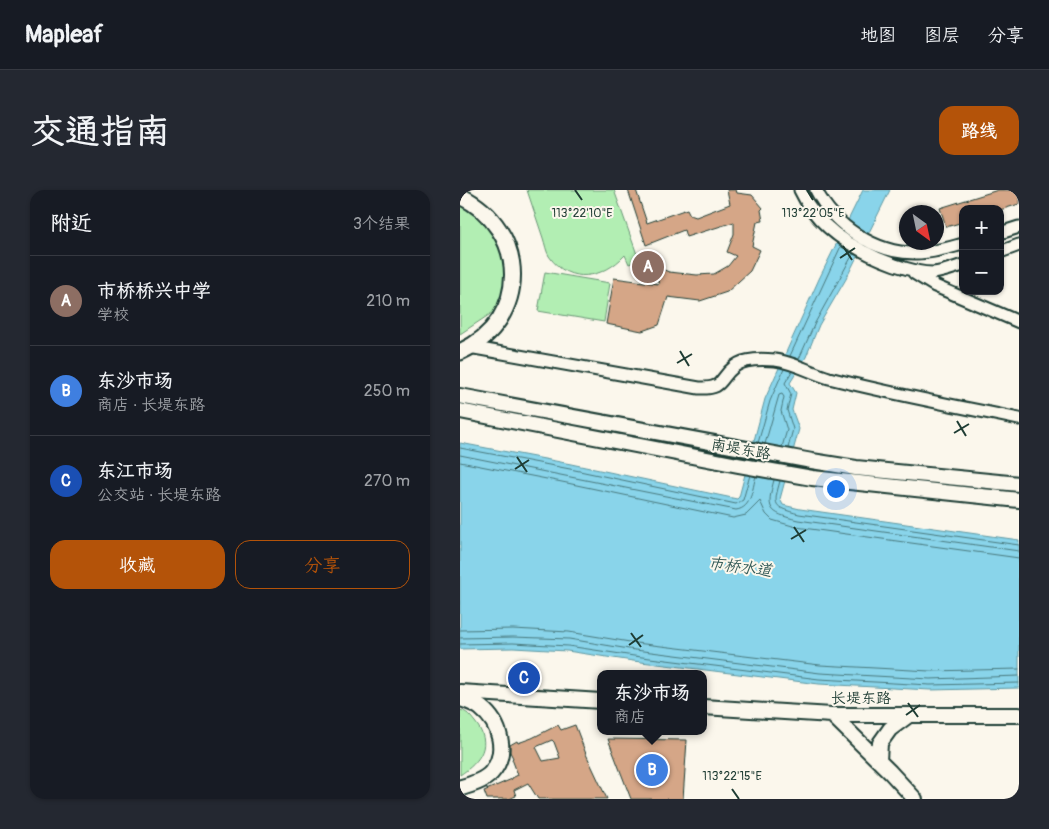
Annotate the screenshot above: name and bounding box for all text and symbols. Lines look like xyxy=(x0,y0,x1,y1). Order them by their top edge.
text: Mapleaf xyxy=(25,20,103,49)
text: 地图 xyxy=(860,24,896,47)
text: 图层 xyxy=(924,24,960,47)
text: 分享 xyxy=(988,24,1024,47)
button: 路线 xyxy=(939,106,1019,155)
text: 交通指南 xyxy=(30,110,170,154)
north arrow xyxy=(899,205,944,250)
map controls xyxy=(959,205,1004,295)
button: + xyxy=(959,205,1004,250)
text: 113°22'10"E xyxy=(551,206,613,221)
text: 113°22'05"E xyxy=(782,206,844,221)
text: 附近 xyxy=(50,210,92,237)
text: 3个结果 xyxy=(353,214,410,234)
pin: A xyxy=(632,248,664,286)
button: − xyxy=(959,250,1004,295)
text: 市桥桥兴中学 xyxy=(97,279,211,303)
text: A xyxy=(61,291,71,311)
text: 210 m xyxy=(366,291,410,311)
text: 学校 xyxy=(97,305,129,325)
text: 东沙市场 xyxy=(97,369,173,393)
text: B xyxy=(61,381,71,401)
text: 250 m xyxy=(364,381,410,401)
text: 商店 · 长堤东路 xyxy=(97,395,205,415)
street label: 南堤东路 xyxy=(710,435,772,464)
text: 东江市场 xyxy=(97,459,173,483)
text: C xyxy=(61,471,71,491)
text: 270 m xyxy=(364,471,410,491)
your location xyxy=(823,476,849,502)
text: 公交站 · 长堤东路 xyxy=(97,485,221,505)
button: 收藏 xyxy=(50,540,225,589)
button: 分享 xyxy=(235,540,410,589)
water label: 市桥水道 xyxy=(707,553,775,581)
pin: C xyxy=(508,659,540,697)
popup xyxy=(597,670,707,735)
text: 东沙市场 xyxy=(614,681,690,705)
street label: 长堤东路 xyxy=(831,689,891,708)
text: 商店 xyxy=(614,707,646,727)
pin: B xyxy=(636,751,668,789)
text: 113°22'15"E xyxy=(702,769,762,784)

